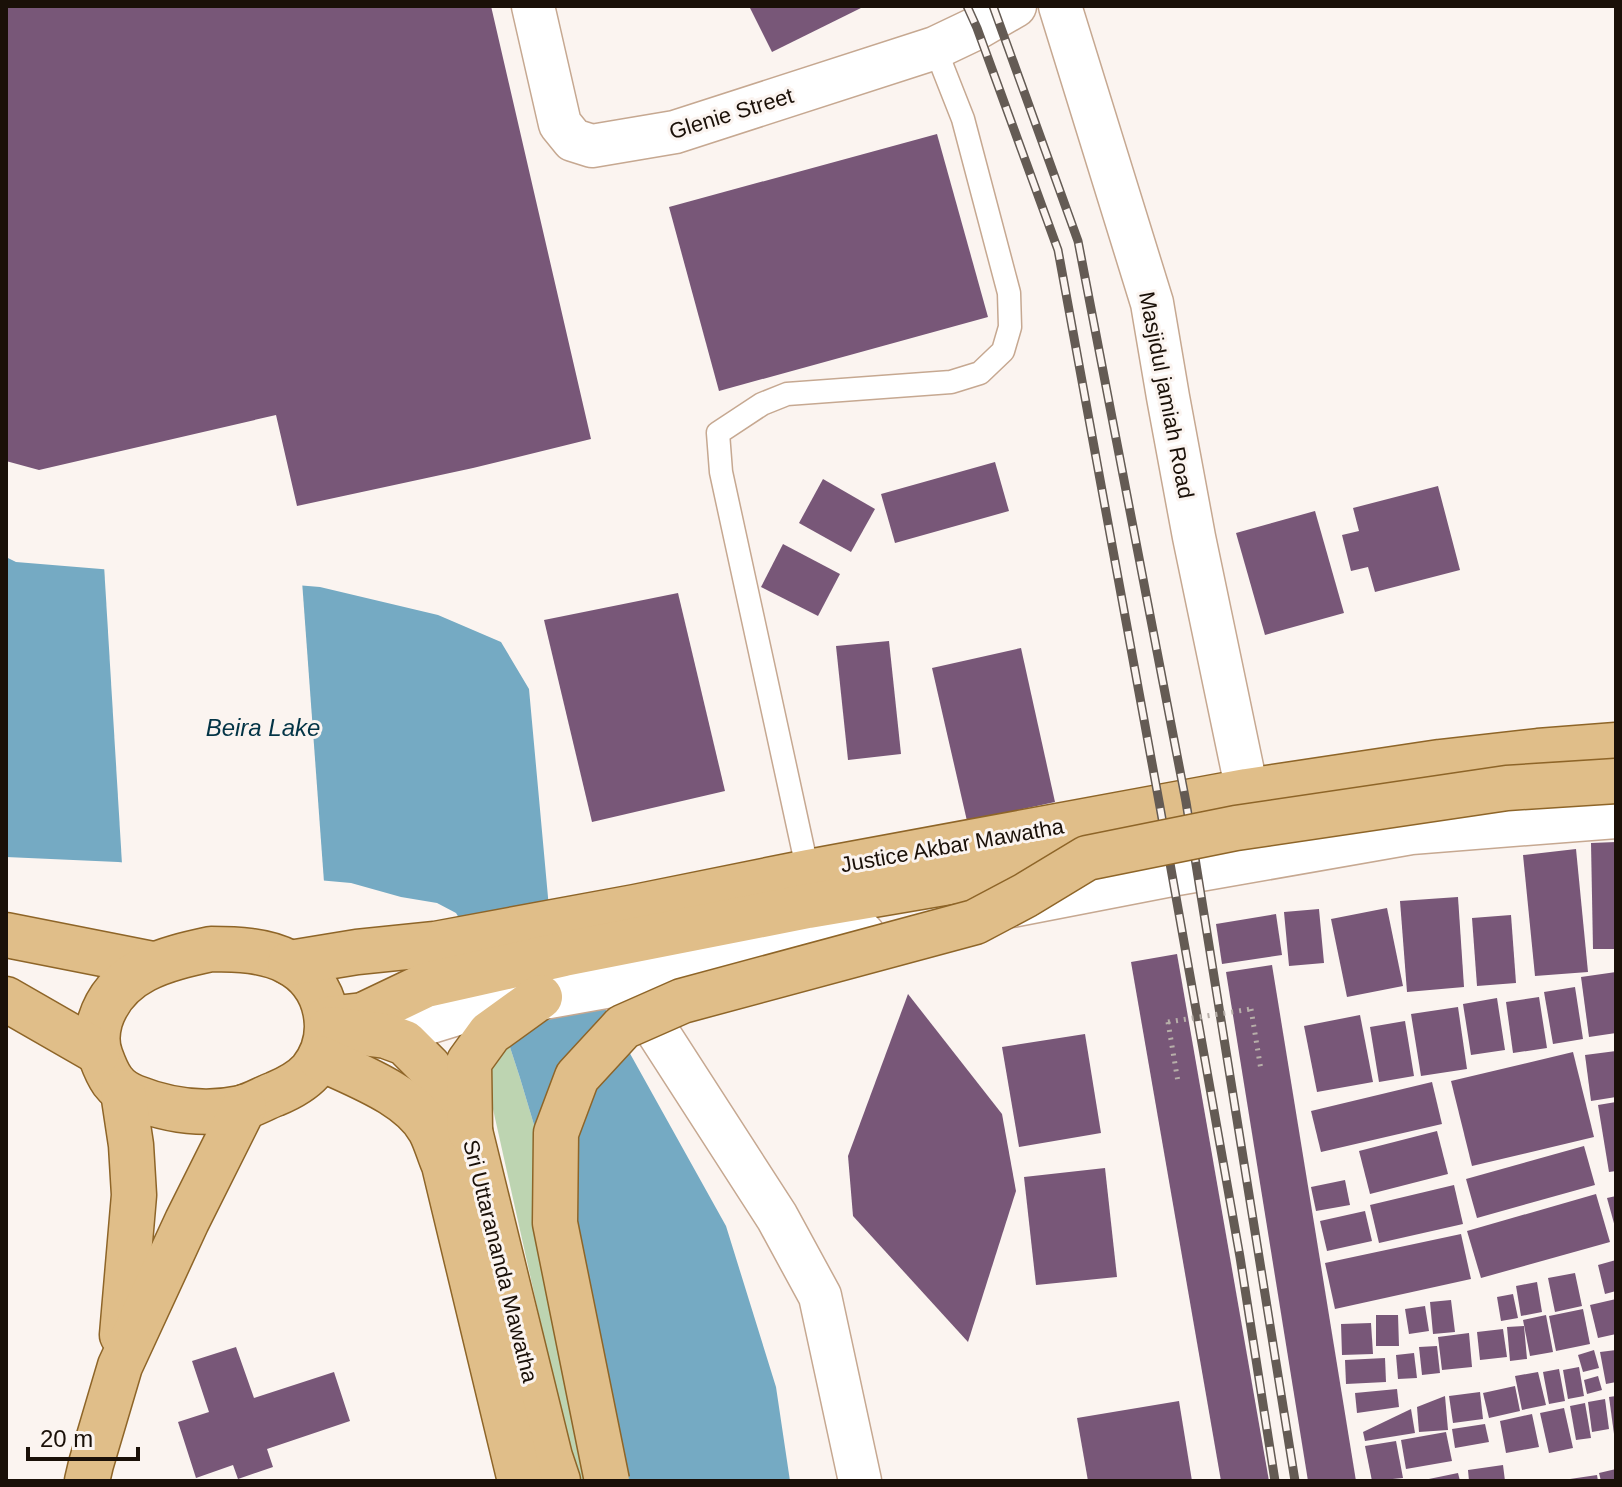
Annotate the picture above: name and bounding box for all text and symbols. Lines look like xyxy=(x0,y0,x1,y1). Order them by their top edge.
street label: Glenie Street xyxy=(666,83,796,144)
street label: Masjidul jamiah Road xyxy=(1134,289,1199,501)
water label: Beira Lake xyxy=(206,714,320,741)
street label: Justice Akbar Mawatha xyxy=(839,813,1066,877)
street label: Sri Uttarananda Mawatha xyxy=(458,1137,543,1386)
scale bar xyxy=(28,1411,138,1461)
text: 20 m xyxy=(40,1425,93,1452)

